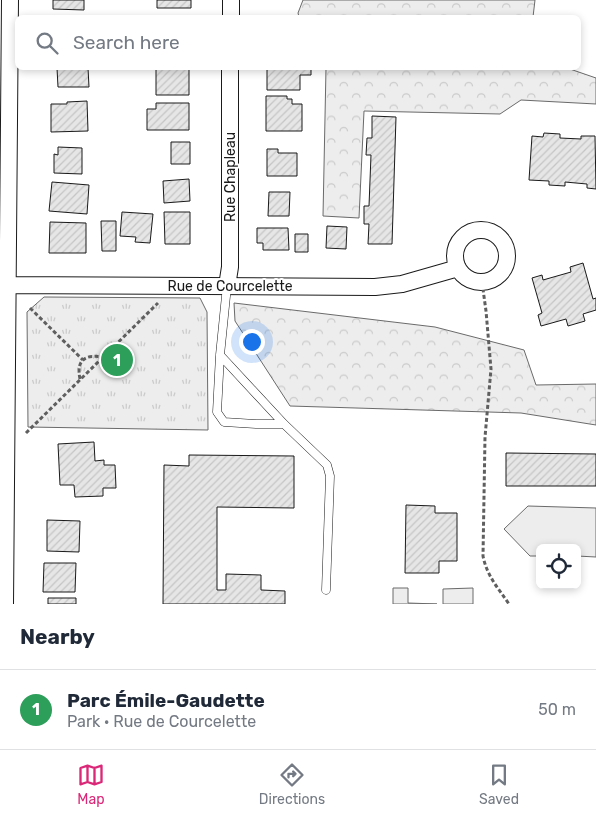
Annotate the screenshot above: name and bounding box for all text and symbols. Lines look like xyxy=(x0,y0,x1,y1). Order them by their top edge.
search box xyxy=(15,15,581,70)
icon: search xyxy=(33,29,61,57)
text: Search here xyxy=(73,31,180,54)
street label: Rue Chapleau xyxy=(222,132,239,222)
street label: Rue de Courcelette xyxy=(168,278,293,295)
your location xyxy=(239,329,265,355)
pin: 1 xyxy=(101,341,133,379)
map controls xyxy=(536,544,581,589)
button: locate xyxy=(536,544,581,589)
text: Nearby xyxy=(20,624,95,649)
text: Parc Émile-Gaudette xyxy=(67,689,265,712)
text: 1 xyxy=(32,700,40,719)
text: 50 m xyxy=(538,700,576,719)
text: Park · Rue de Courcelette xyxy=(67,712,256,731)
tab: Map xyxy=(77,761,105,808)
tab: Directions xyxy=(259,761,325,808)
tab: Saved xyxy=(479,761,519,808)

